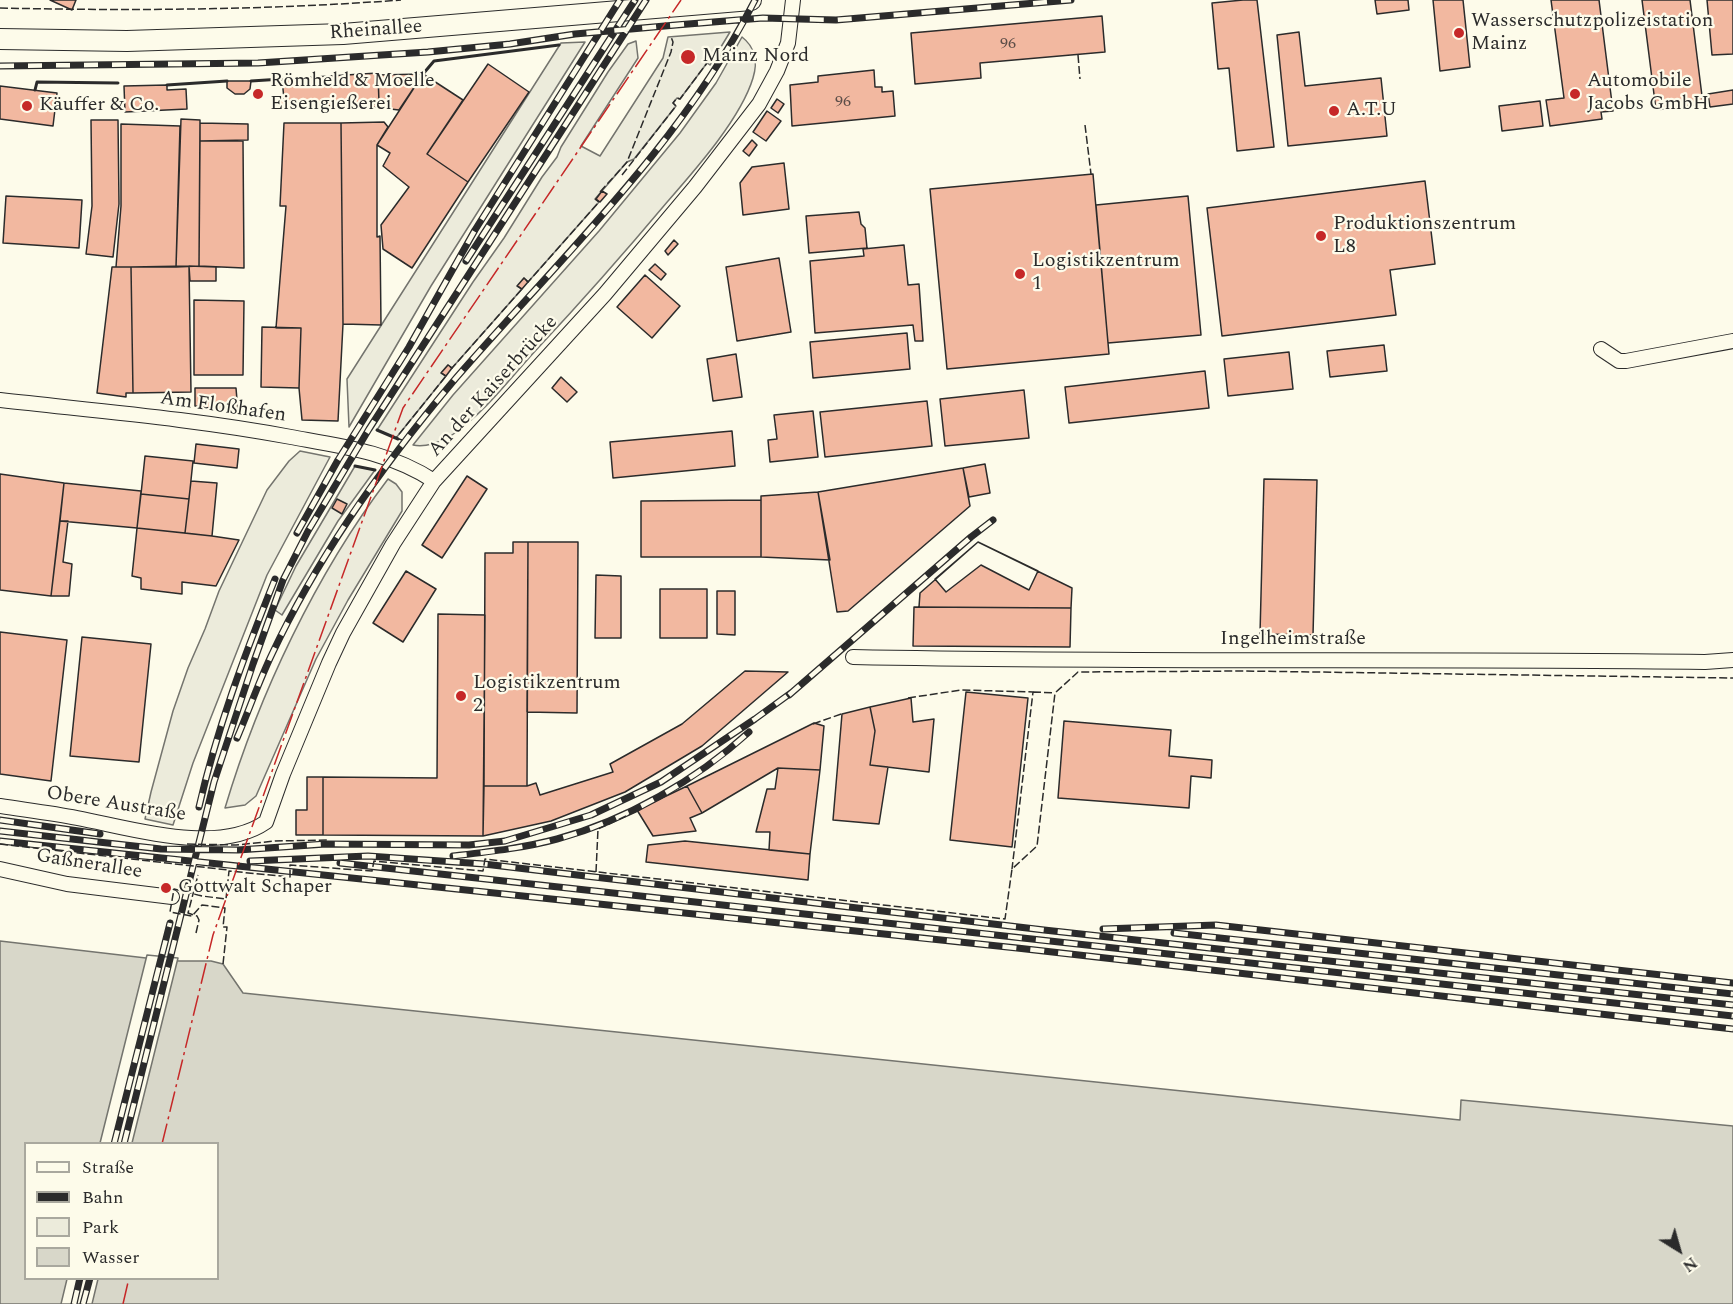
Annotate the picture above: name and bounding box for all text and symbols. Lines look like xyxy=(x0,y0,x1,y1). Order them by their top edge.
place label: Wasserschutzpolizeistation Mainz xyxy=(1471,10,1713,57)
street label: Rheinallee xyxy=(329,16,423,46)
marker: Wasserschutzpolizeistation Mainz xyxy=(1452,26,1466,40)
house number: 96 xyxy=(1000,35,1016,55)
place label: Mainz Nord xyxy=(702,45,809,69)
marker: Mainz Nord xyxy=(679,48,697,66)
place label: Römheld & Moelle Eisengießerei xyxy=(270,70,435,117)
place label: Automobile Jacobs GmbH xyxy=(1587,70,1709,117)
marker: Römheld & Moelle Eisengießerei xyxy=(251,87,265,101)
marker: Automobile Jacobs GmbH xyxy=(1568,87,1582,101)
house number: 96 xyxy=(835,93,851,113)
place label: Käuffer & Co. xyxy=(39,94,159,118)
marker: Käuffer & Co. xyxy=(20,99,34,113)
place label: A.T.U xyxy=(1346,99,1397,123)
marker: A.T.U xyxy=(1327,104,1341,118)
place label: Produktionszentrum L8 xyxy=(1333,213,1516,260)
marker: Produktionszentrum L8 xyxy=(1314,229,1328,243)
place label: Logistikzentrum 1 xyxy=(1032,250,1180,297)
marker: Logistikzentrum 1 xyxy=(1013,267,1027,281)
street label: An der Kaiserbrücke xyxy=(424,311,564,463)
street label: Am Floßhafen xyxy=(158,387,288,429)
street label: Ingelheimstraße xyxy=(1220,628,1366,652)
place label: Logistikzentrum 2 xyxy=(473,672,621,719)
marker: Logistikzentrum 2 xyxy=(454,689,468,703)
street label: Obere Austraße xyxy=(45,782,187,828)
street label: Gaßnerallee xyxy=(34,845,144,885)
place label: Gottwalt Schaper xyxy=(178,876,332,900)
marker: Gottwalt Schaper xyxy=(159,881,173,895)
legend xyxy=(24,1142,219,1280)
text: Straße xyxy=(82,1154,134,1181)
text: Bahn xyxy=(82,1184,124,1211)
text: Park xyxy=(82,1214,119,1241)
north arrow xyxy=(1649,1220,1709,1280)
text: Wasser xyxy=(82,1244,139,1271)
text: N xyxy=(1677,1251,1702,1278)

